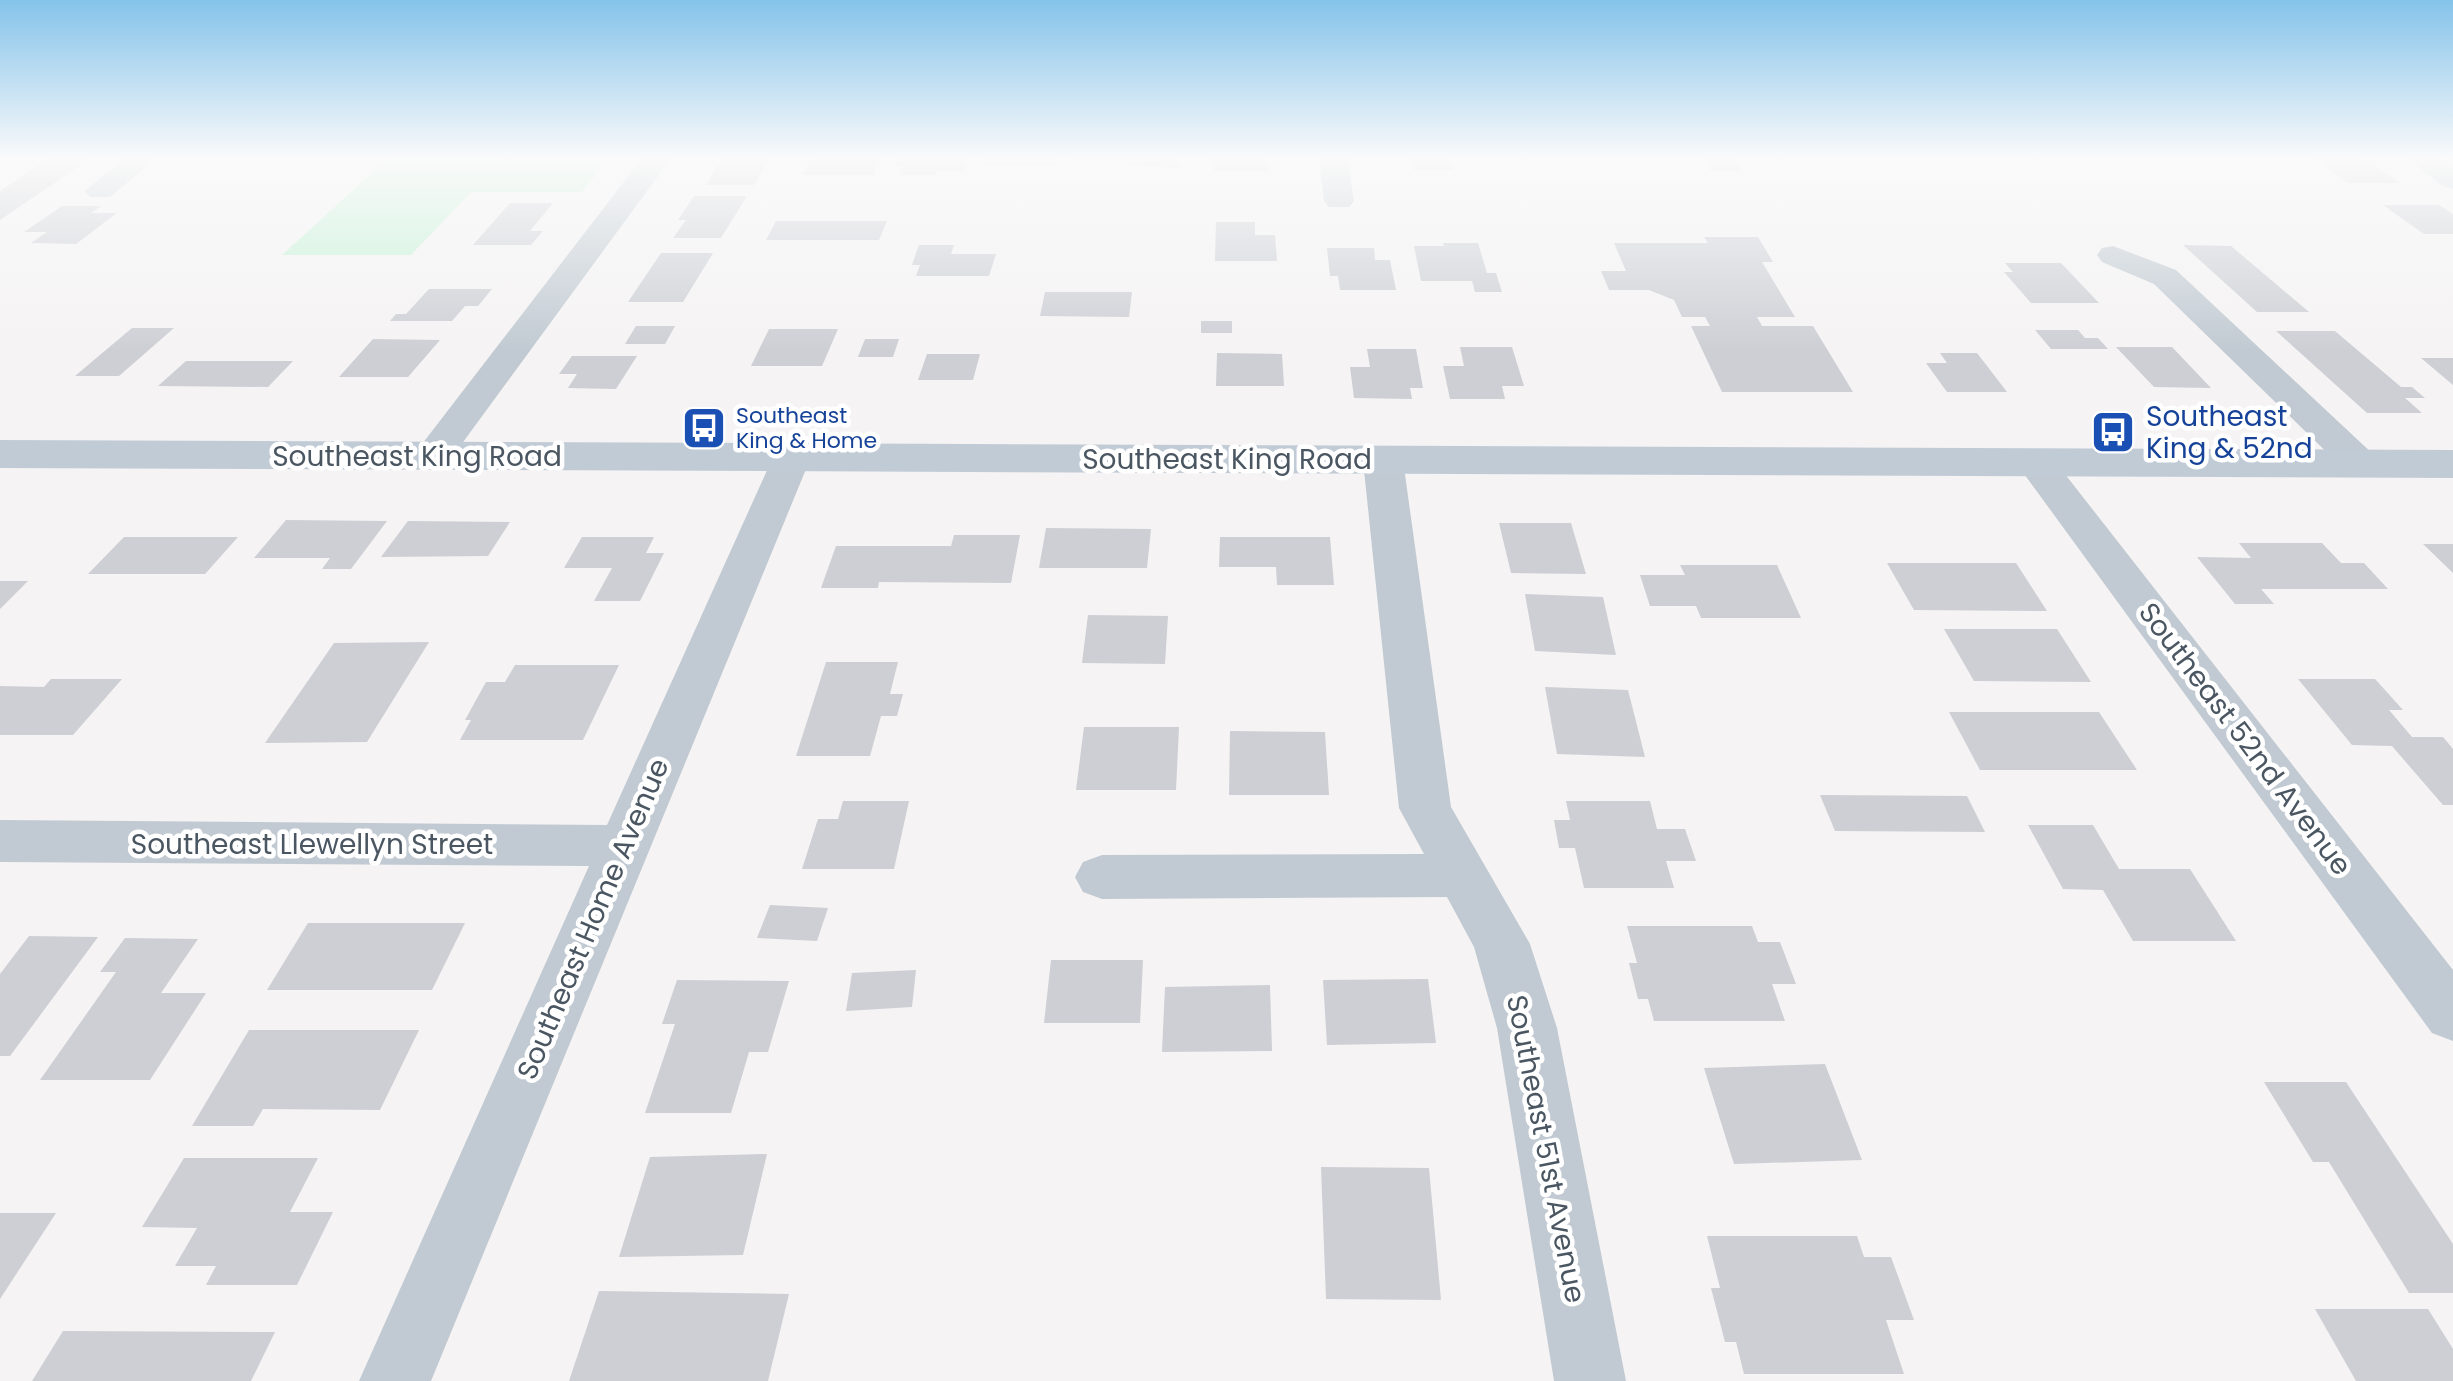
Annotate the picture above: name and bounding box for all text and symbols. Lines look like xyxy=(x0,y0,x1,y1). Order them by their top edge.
place label: Southeast King & 52nd xyxy=(2146,397,2313,468)
place label: Southeast King & Home xyxy=(736,400,877,456)
bus stop icon: Southeast King & Home xyxy=(681,405,727,451)
bus stop icon: Southeast King & 52nd xyxy=(2090,409,2136,455)
street label: Southeast King Road xyxy=(272,437,562,476)
street label: Southeast King Road xyxy=(1082,440,1372,479)
street label: Southeast 52nd Avenue xyxy=(2129,595,2361,883)
street label: Southeast Home Avenue xyxy=(508,753,678,1085)
street label: Southeast Llewellyn Street xyxy=(131,825,493,864)
street label: Southeast 51st Avenue xyxy=(1497,992,1595,1306)

